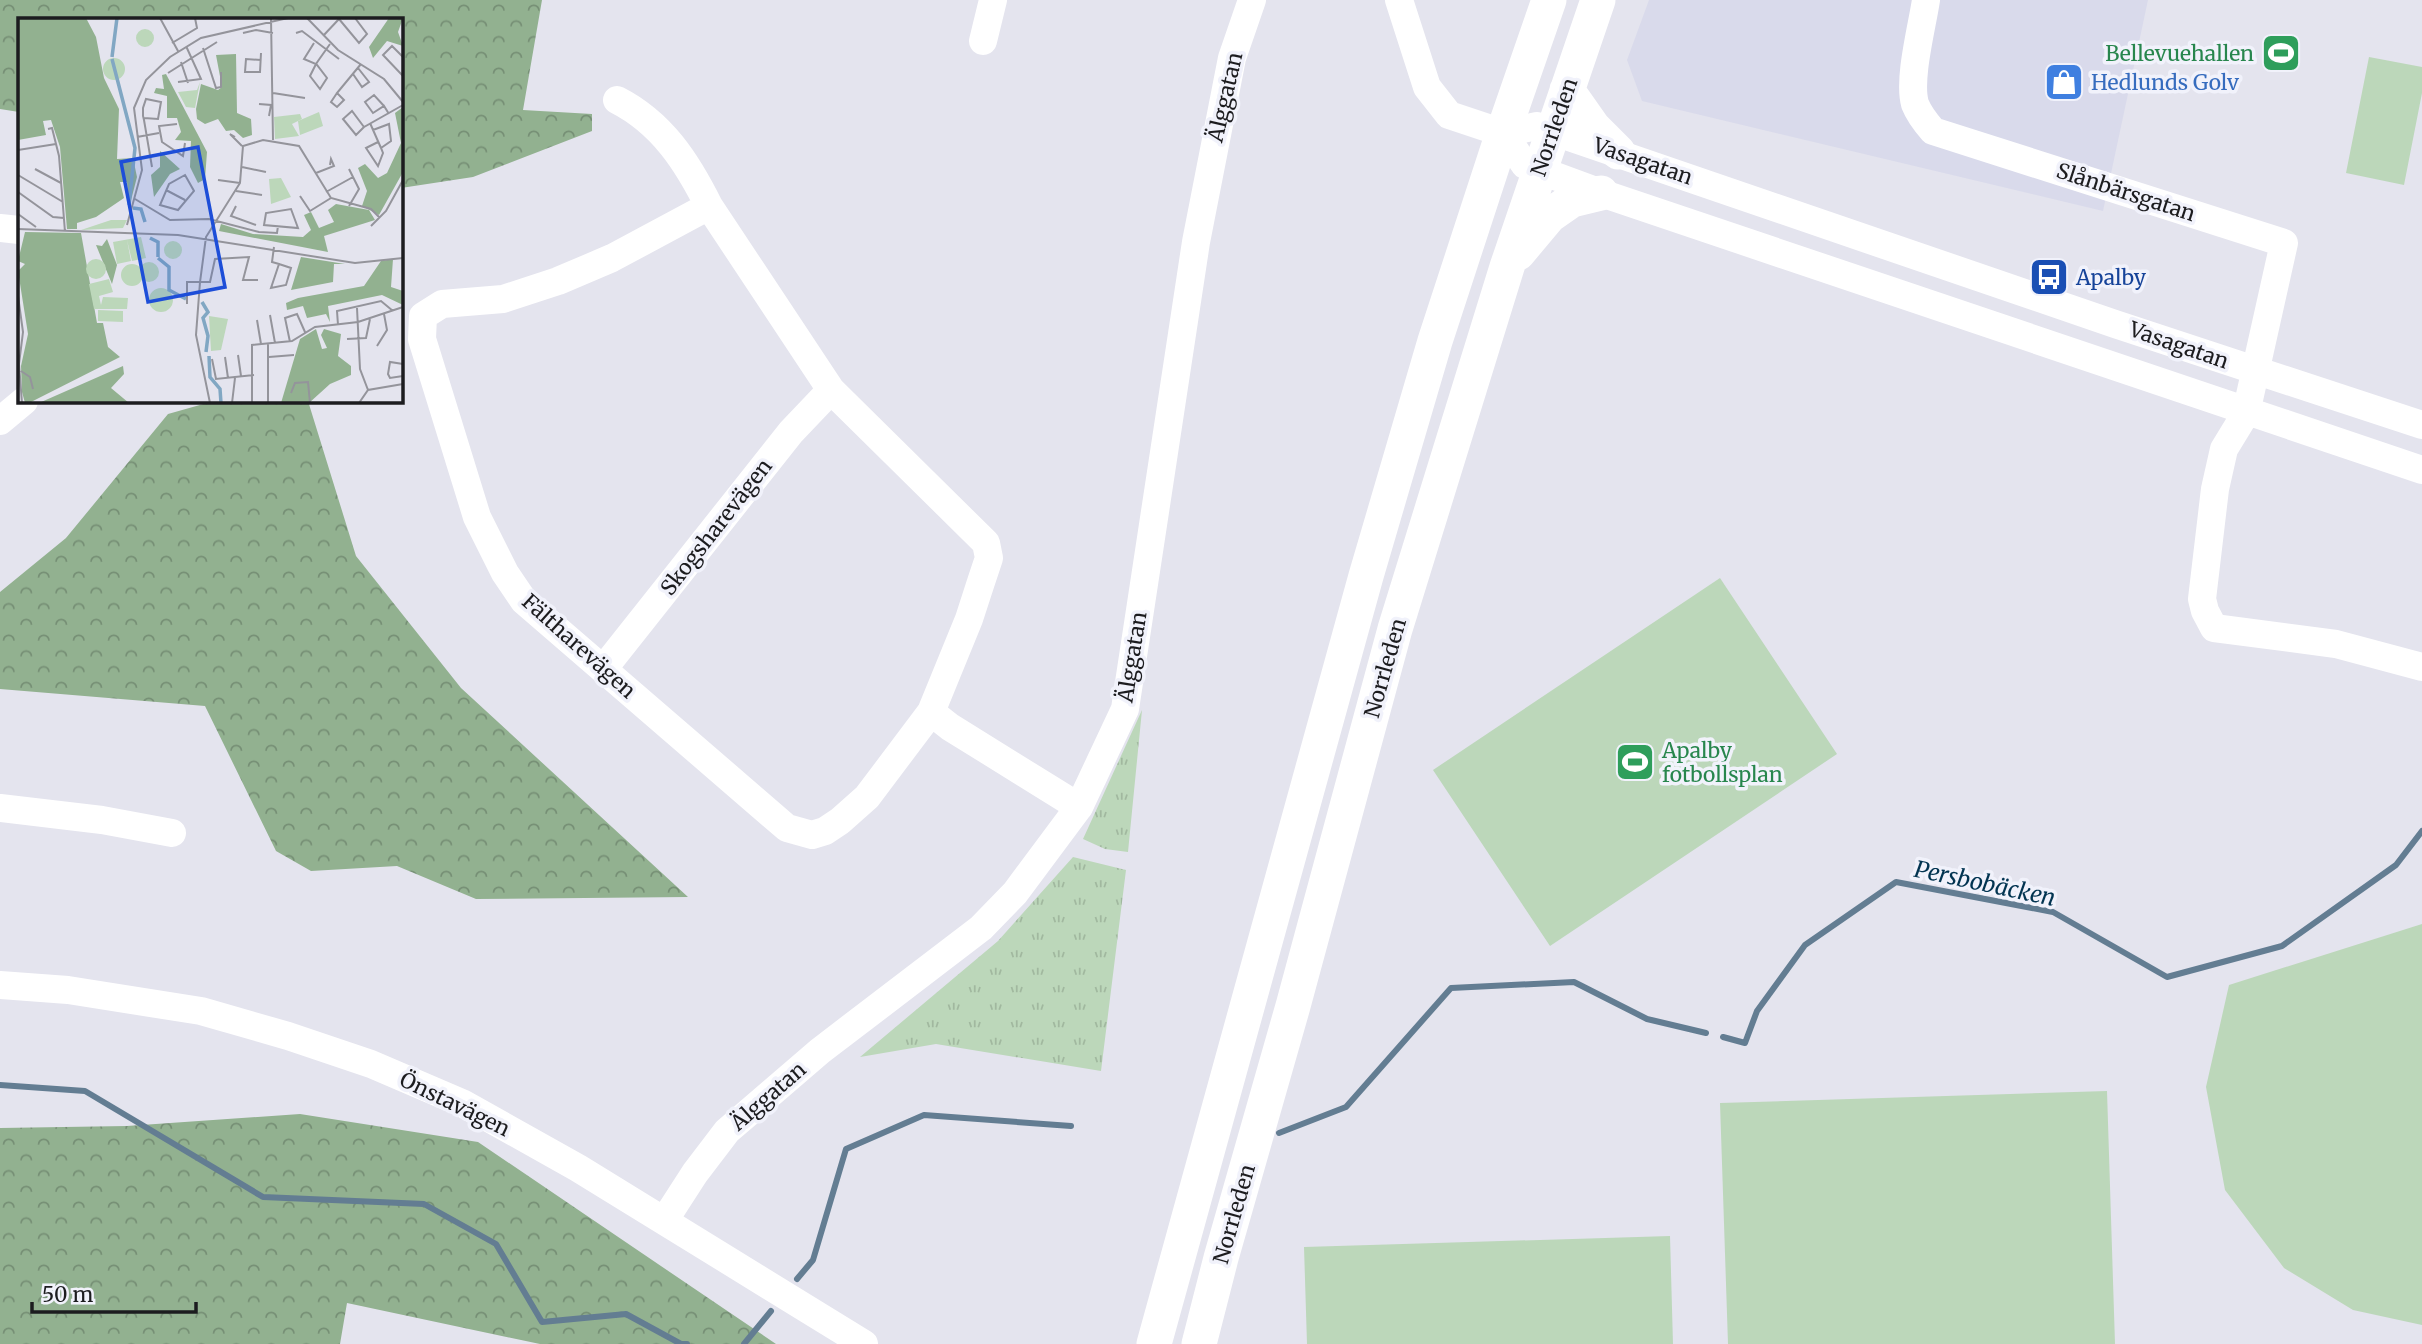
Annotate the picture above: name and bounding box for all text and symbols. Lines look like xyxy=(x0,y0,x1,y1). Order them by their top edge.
inset map xyxy=(18,18,402,402)
sports icon: Bellevuehallen xyxy=(2260,32,2302,74)
place label: Bellevuehallen xyxy=(2105,40,2254,67)
street label: Älggatan xyxy=(1201,49,1248,146)
shop icon: Hedlunds Golv xyxy=(2043,61,2085,103)
place label: Hedlunds Golv xyxy=(2091,69,2240,96)
street label: Norrleden xyxy=(1525,74,1583,180)
street label: Vasagatan xyxy=(1589,131,1696,191)
street label: Slånbärsgatan xyxy=(2053,157,2199,227)
bus stop icon: Apalby xyxy=(2028,256,2070,298)
place label: Apalby xyxy=(2075,264,2147,291)
street label: Vasagatan xyxy=(2125,315,2232,375)
street label: Skogsharevägen xyxy=(654,453,778,601)
street label: Fältharevägen xyxy=(517,588,641,704)
street label: Älggatan xyxy=(1111,610,1153,705)
street label: Norrleden xyxy=(1358,615,1412,721)
place label: Apalby fotbollsplan xyxy=(1661,737,1783,788)
sports icon: Apalby fotbollsplan xyxy=(1614,741,1656,783)
water label: Persbobäcken xyxy=(1912,854,2058,912)
street label: Älggatan xyxy=(724,1056,811,1137)
street label: Önstavägen xyxy=(395,1066,515,1142)
street label: Norrleden xyxy=(1207,1161,1261,1267)
scale bar xyxy=(32,1270,196,1314)
text: 50 m xyxy=(42,1281,93,1308)

